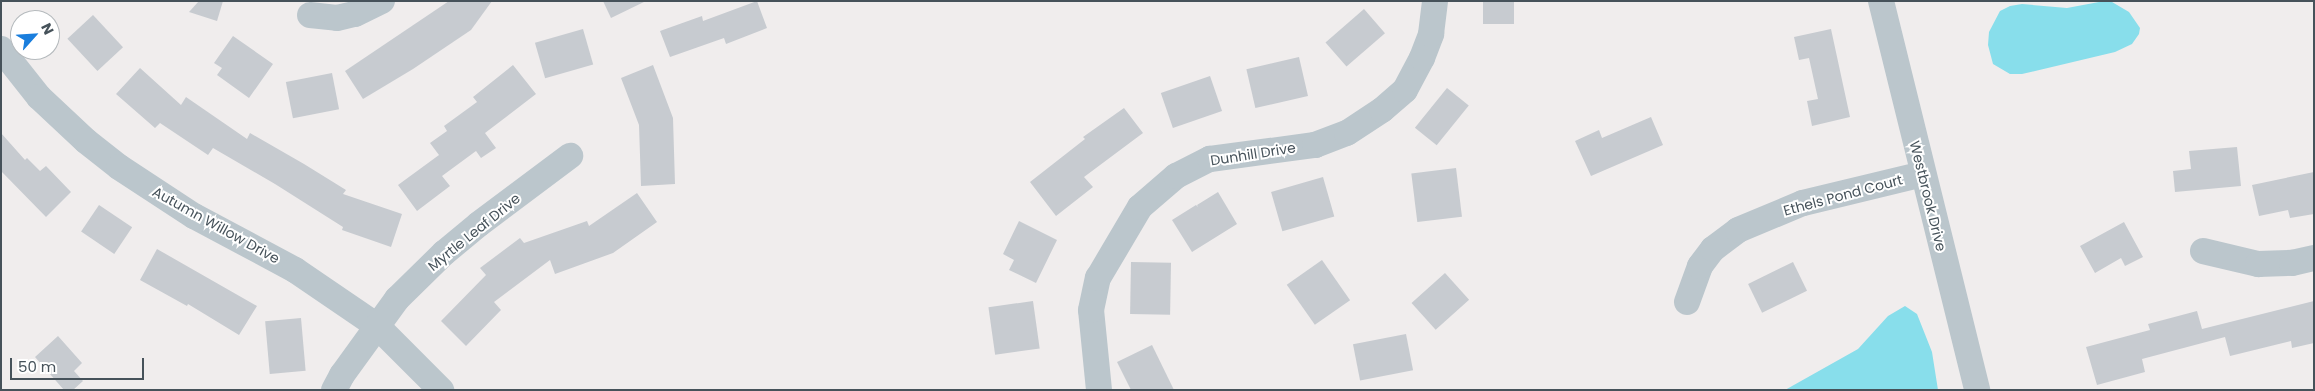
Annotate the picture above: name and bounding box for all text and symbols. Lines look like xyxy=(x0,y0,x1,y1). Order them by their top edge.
north arrow xyxy=(10,10,60,60)
text: N xyxy=(36,20,59,38)
street label: Dunhill Drive xyxy=(1209,139,1297,169)
street label: Westbrook Drive xyxy=(1906,139,1950,253)
street label: Ethels Pond Court xyxy=(1782,171,1904,219)
street label: Autumn Willow Drive xyxy=(149,183,283,267)
street label: Myrtle Leaf Drive xyxy=(425,190,523,274)
scale bar xyxy=(12,348,146,380)
text: 50 m xyxy=(18,356,56,377)

